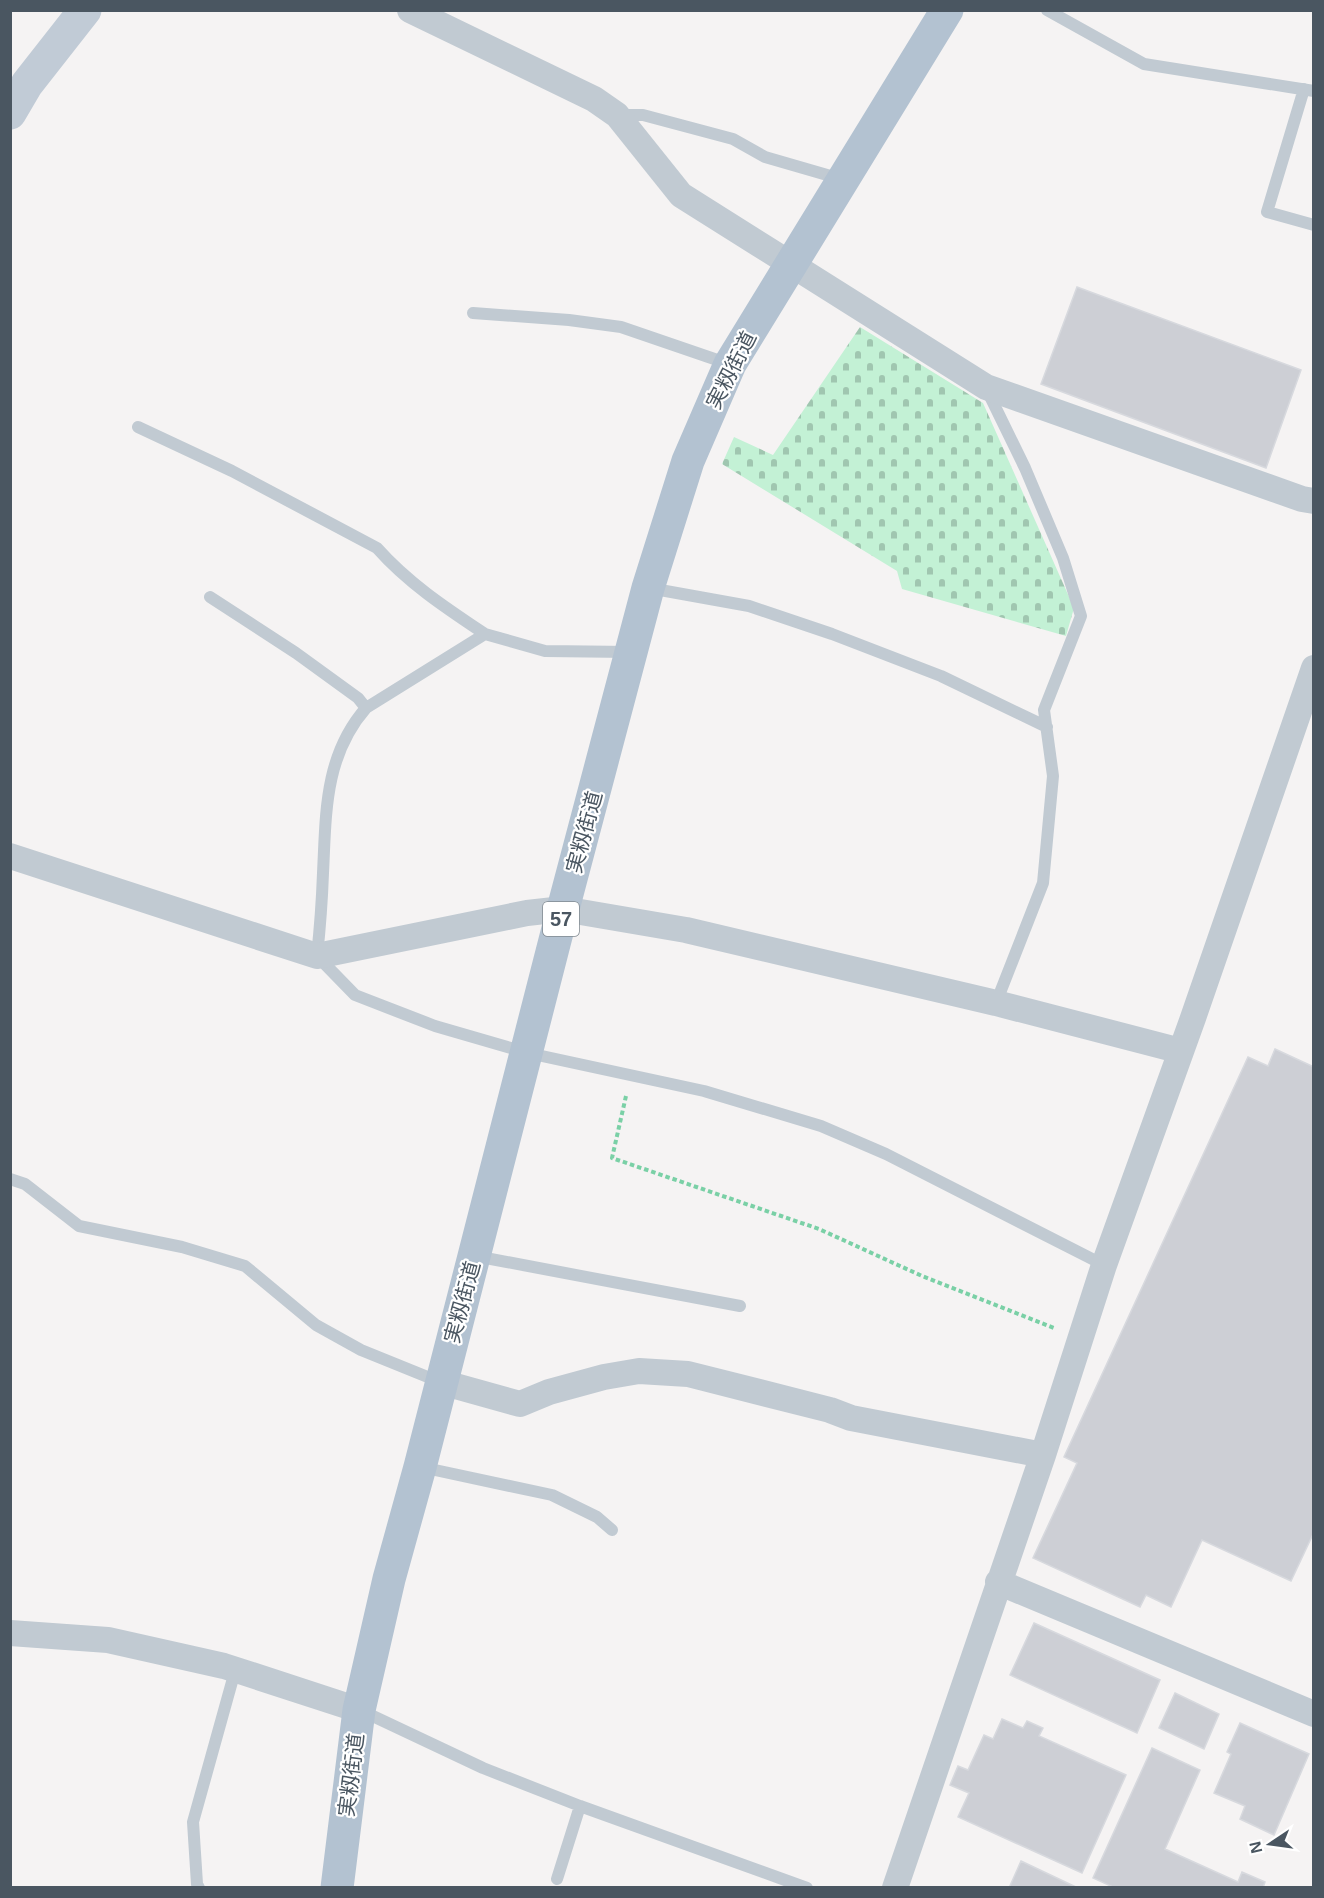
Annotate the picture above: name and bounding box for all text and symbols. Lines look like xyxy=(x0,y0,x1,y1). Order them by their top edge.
street label: 実籾街道 xyxy=(702,327,760,413)
street label: 実籾街道 xyxy=(562,788,606,876)
road number: 57 xyxy=(543,902,579,936)
street label: 実籾街道 xyxy=(440,1258,484,1346)
street label: 実籾街道 xyxy=(334,1732,368,1818)
north arrow xyxy=(1240,1814,1300,1874)
text: N xyxy=(1246,1840,1265,1855)

